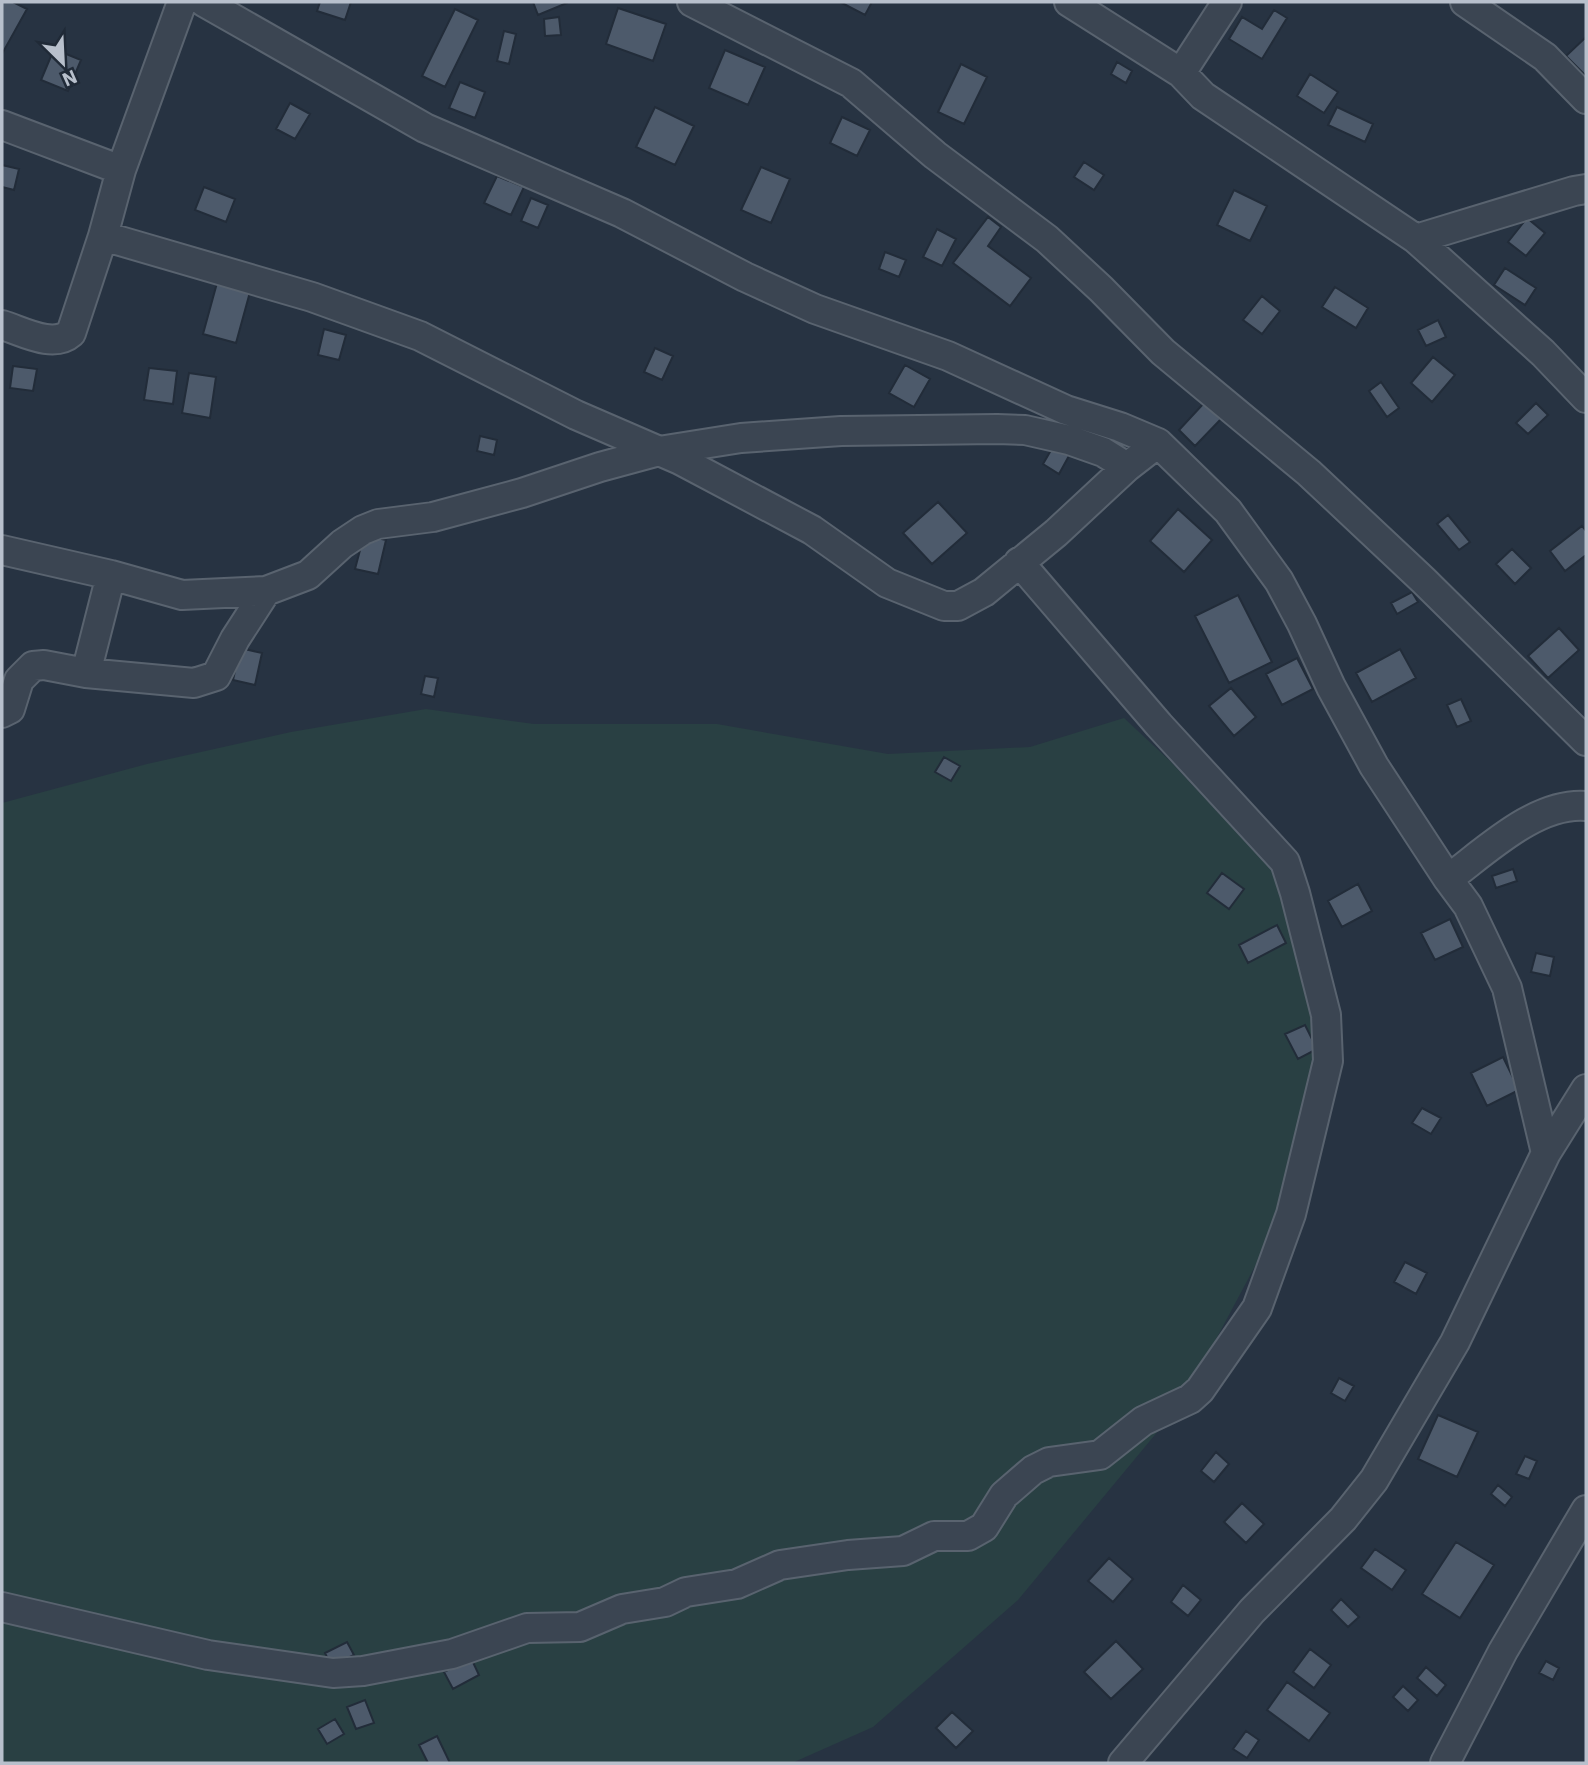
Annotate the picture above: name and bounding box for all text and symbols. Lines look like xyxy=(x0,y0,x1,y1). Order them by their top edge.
north arrow xyxy=(28,28,98,98)
text: N xyxy=(59,65,81,92)

